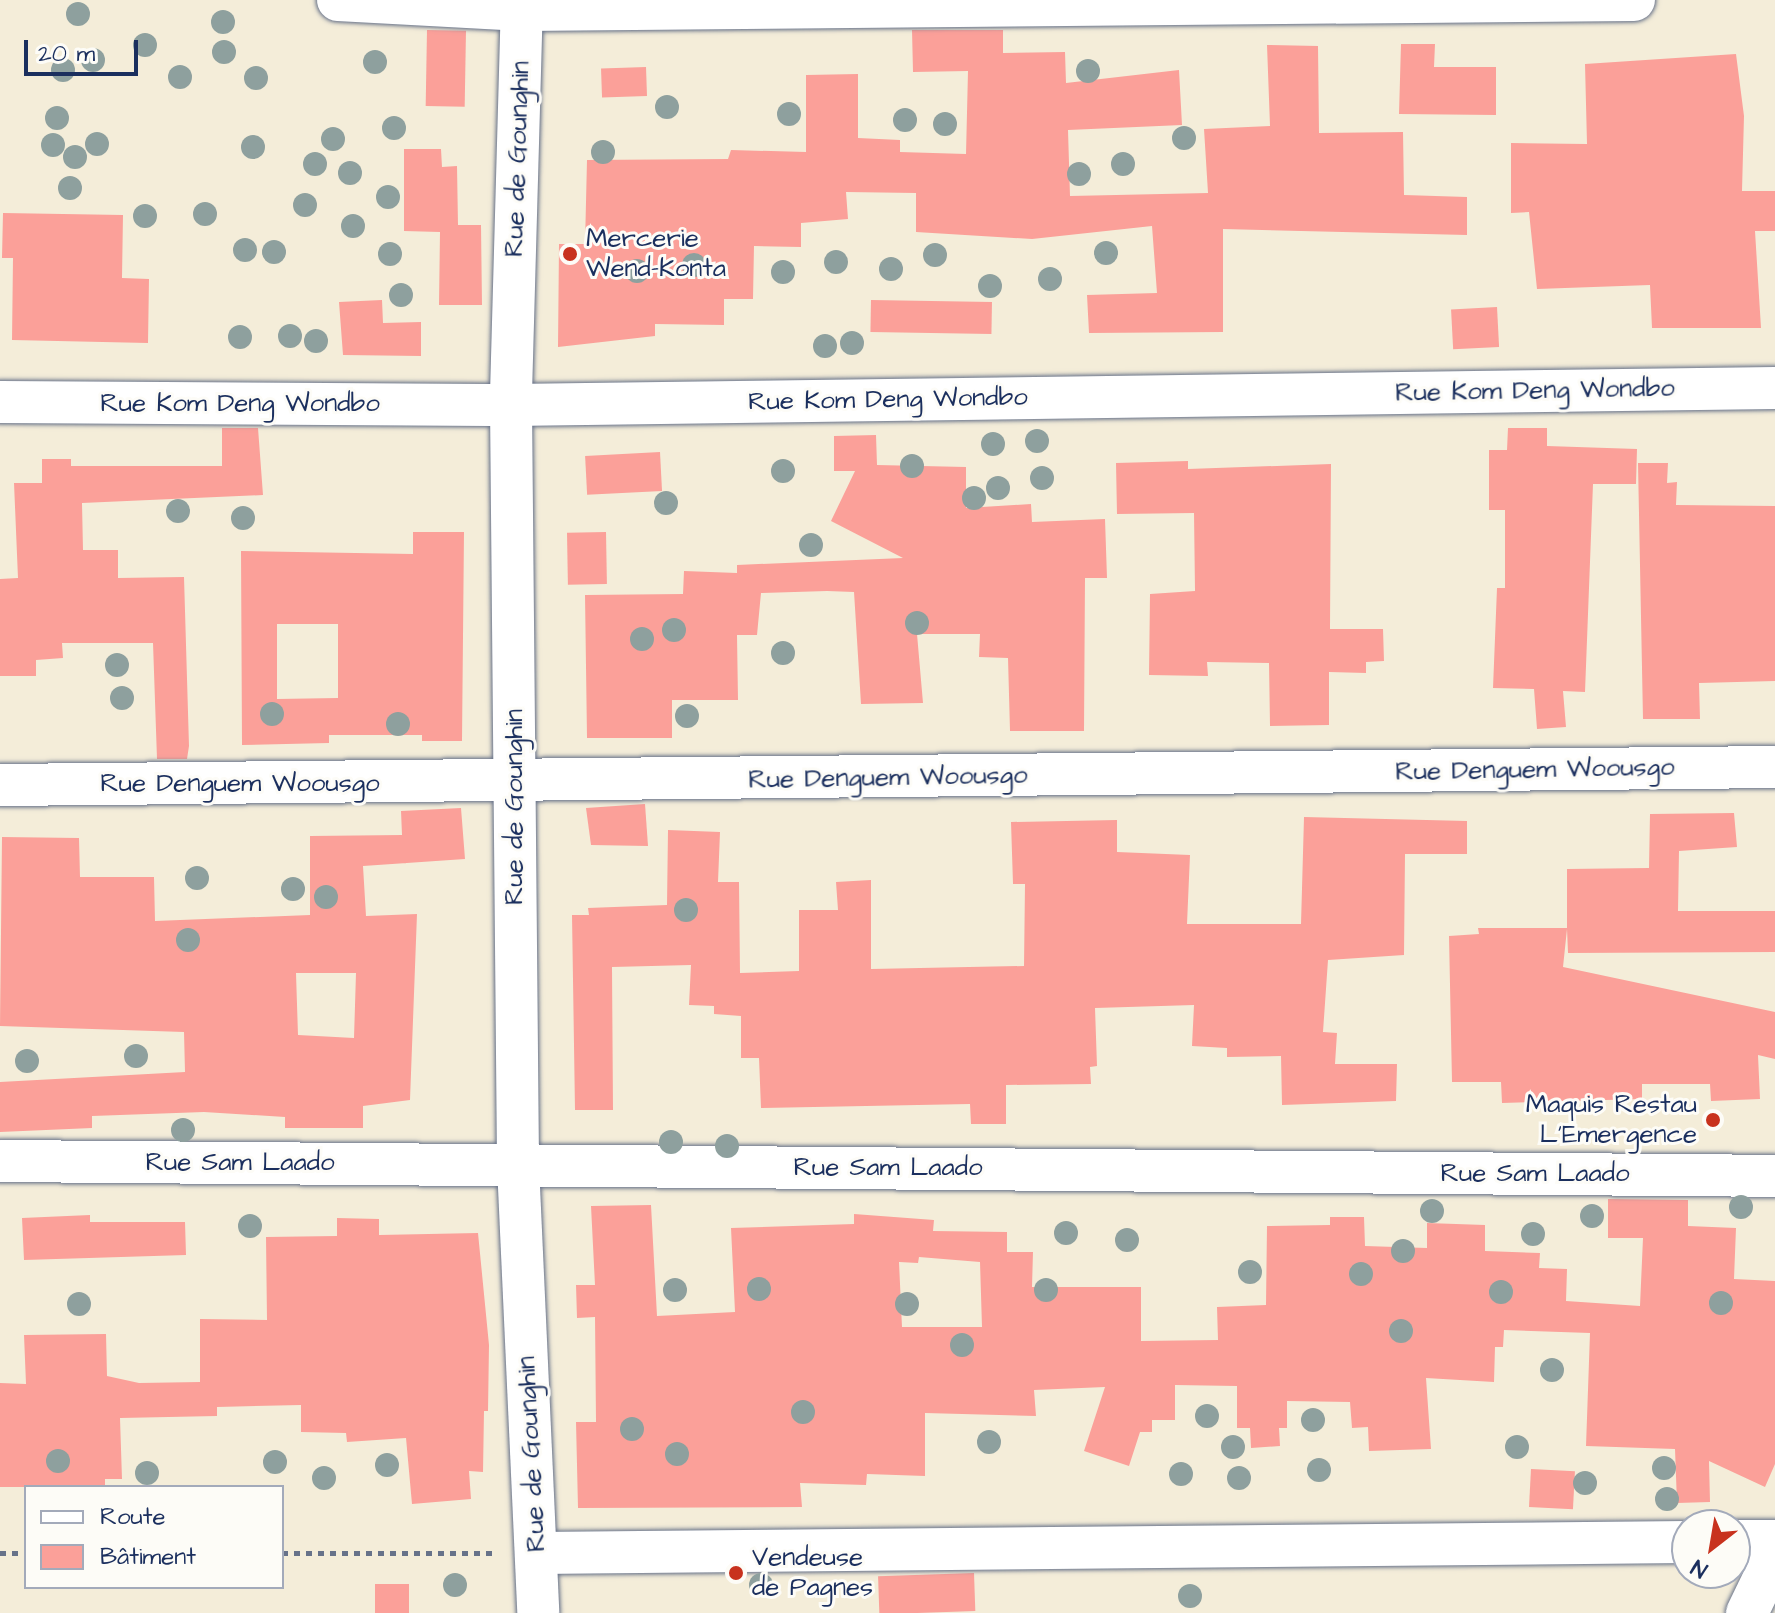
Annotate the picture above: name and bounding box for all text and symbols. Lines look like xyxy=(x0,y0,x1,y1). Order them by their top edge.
scale bar xyxy=(28,24,142,74)
text: 20 m xyxy=(38,37,95,71)
street label: Rue de Gounghin xyxy=(499,60,537,258)
place label: Mercerie Wend-Konta xyxy=(586,223,726,284)
marker: Mercerie Wend-Konta xyxy=(561,245,579,263)
street label: Rue Kom Deng Wondbo xyxy=(1395,373,1675,409)
street label: Rue Kom Deng Wondbo xyxy=(748,382,1028,418)
street label: Rue Kom Deng Wondbo xyxy=(100,388,380,420)
street label: Rue de Gounghin xyxy=(499,709,531,905)
street label: Rue Denguem Woousgo xyxy=(1395,752,1675,788)
street label: Rue Denguem Woousgo xyxy=(748,760,1028,796)
street label: Rue Denguem Woousgo xyxy=(100,768,380,800)
place label: Maquis Restau L'Emergence xyxy=(1526,1089,1697,1150)
marker: Maquis Restau L'Emergence xyxy=(1704,1111,1722,1129)
street label: Rue Sam Laado xyxy=(145,1147,335,1179)
street label: Rue Sam Laado xyxy=(793,1152,983,1184)
street label: Rue Sam Laado xyxy=(1440,1158,1630,1190)
street label: Rue de Gounghin xyxy=(511,1355,553,1553)
legend xyxy=(24,1485,284,1589)
text: Route xyxy=(100,1500,165,1534)
north arrow xyxy=(1671,1509,1751,1589)
text: Bâtiment xyxy=(100,1540,196,1574)
place label: Vendeuse de Pagnes xyxy=(752,1542,873,1604)
text: N xyxy=(1686,1551,1713,1585)
marker: Vendeuse de Pagnes xyxy=(727,1564,745,1582)

